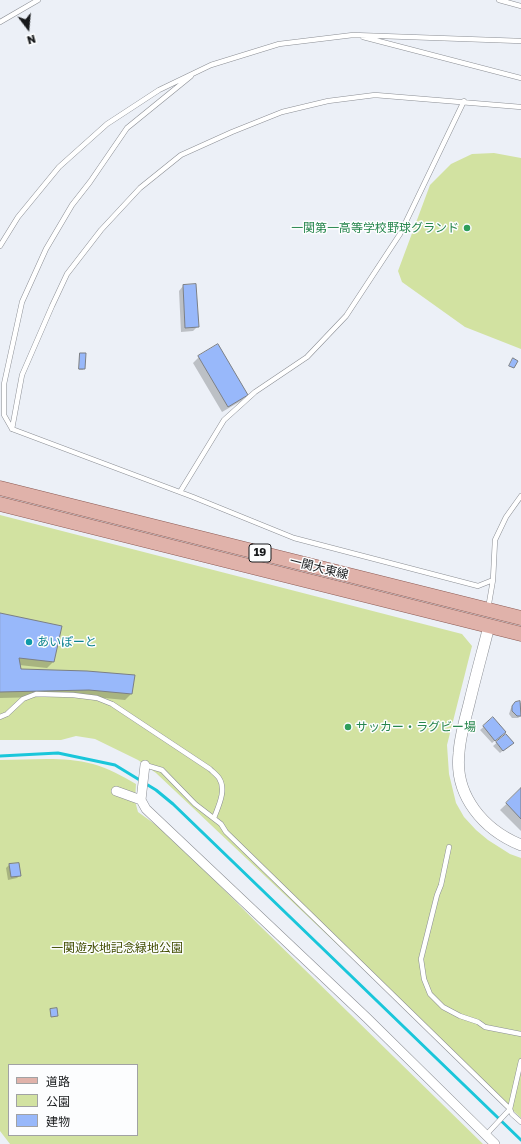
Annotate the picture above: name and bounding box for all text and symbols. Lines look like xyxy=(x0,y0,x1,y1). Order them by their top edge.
north arrow xyxy=(8,8,48,48)
text: N xyxy=(26,33,37,47)
place label: 一関第一高等学校野球グランド xyxy=(291,221,459,235)
marker: 一関第一高等学校野球グランド xyxy=(462,223,472,233)
road number: 19 xyxy=(249,544,271,562)
street label: 一関大東線 xyxy=(288,554,350,582)
place label: あいぽーと xyxy=(37,635,97,649)
marker: あいぽーと xyxy=(24,637,34,647)
place label: サッカー・ラグビー場 xyxy=(356,720,476,734)
marker: サッカー・ラグビー場 xyxy=(343,722,353,732)
park label: 一関遊水地記念緑地公園 xyxy=(51,941,183,955)
legend xyxy=(8,1064,138,1136)
text: 道路 xyxy=(46,1074,70,1089)
text: 公園 xyxy=(46,1094,70,1109)
text: 建物 xyxy=(46,1114,70,1129)

